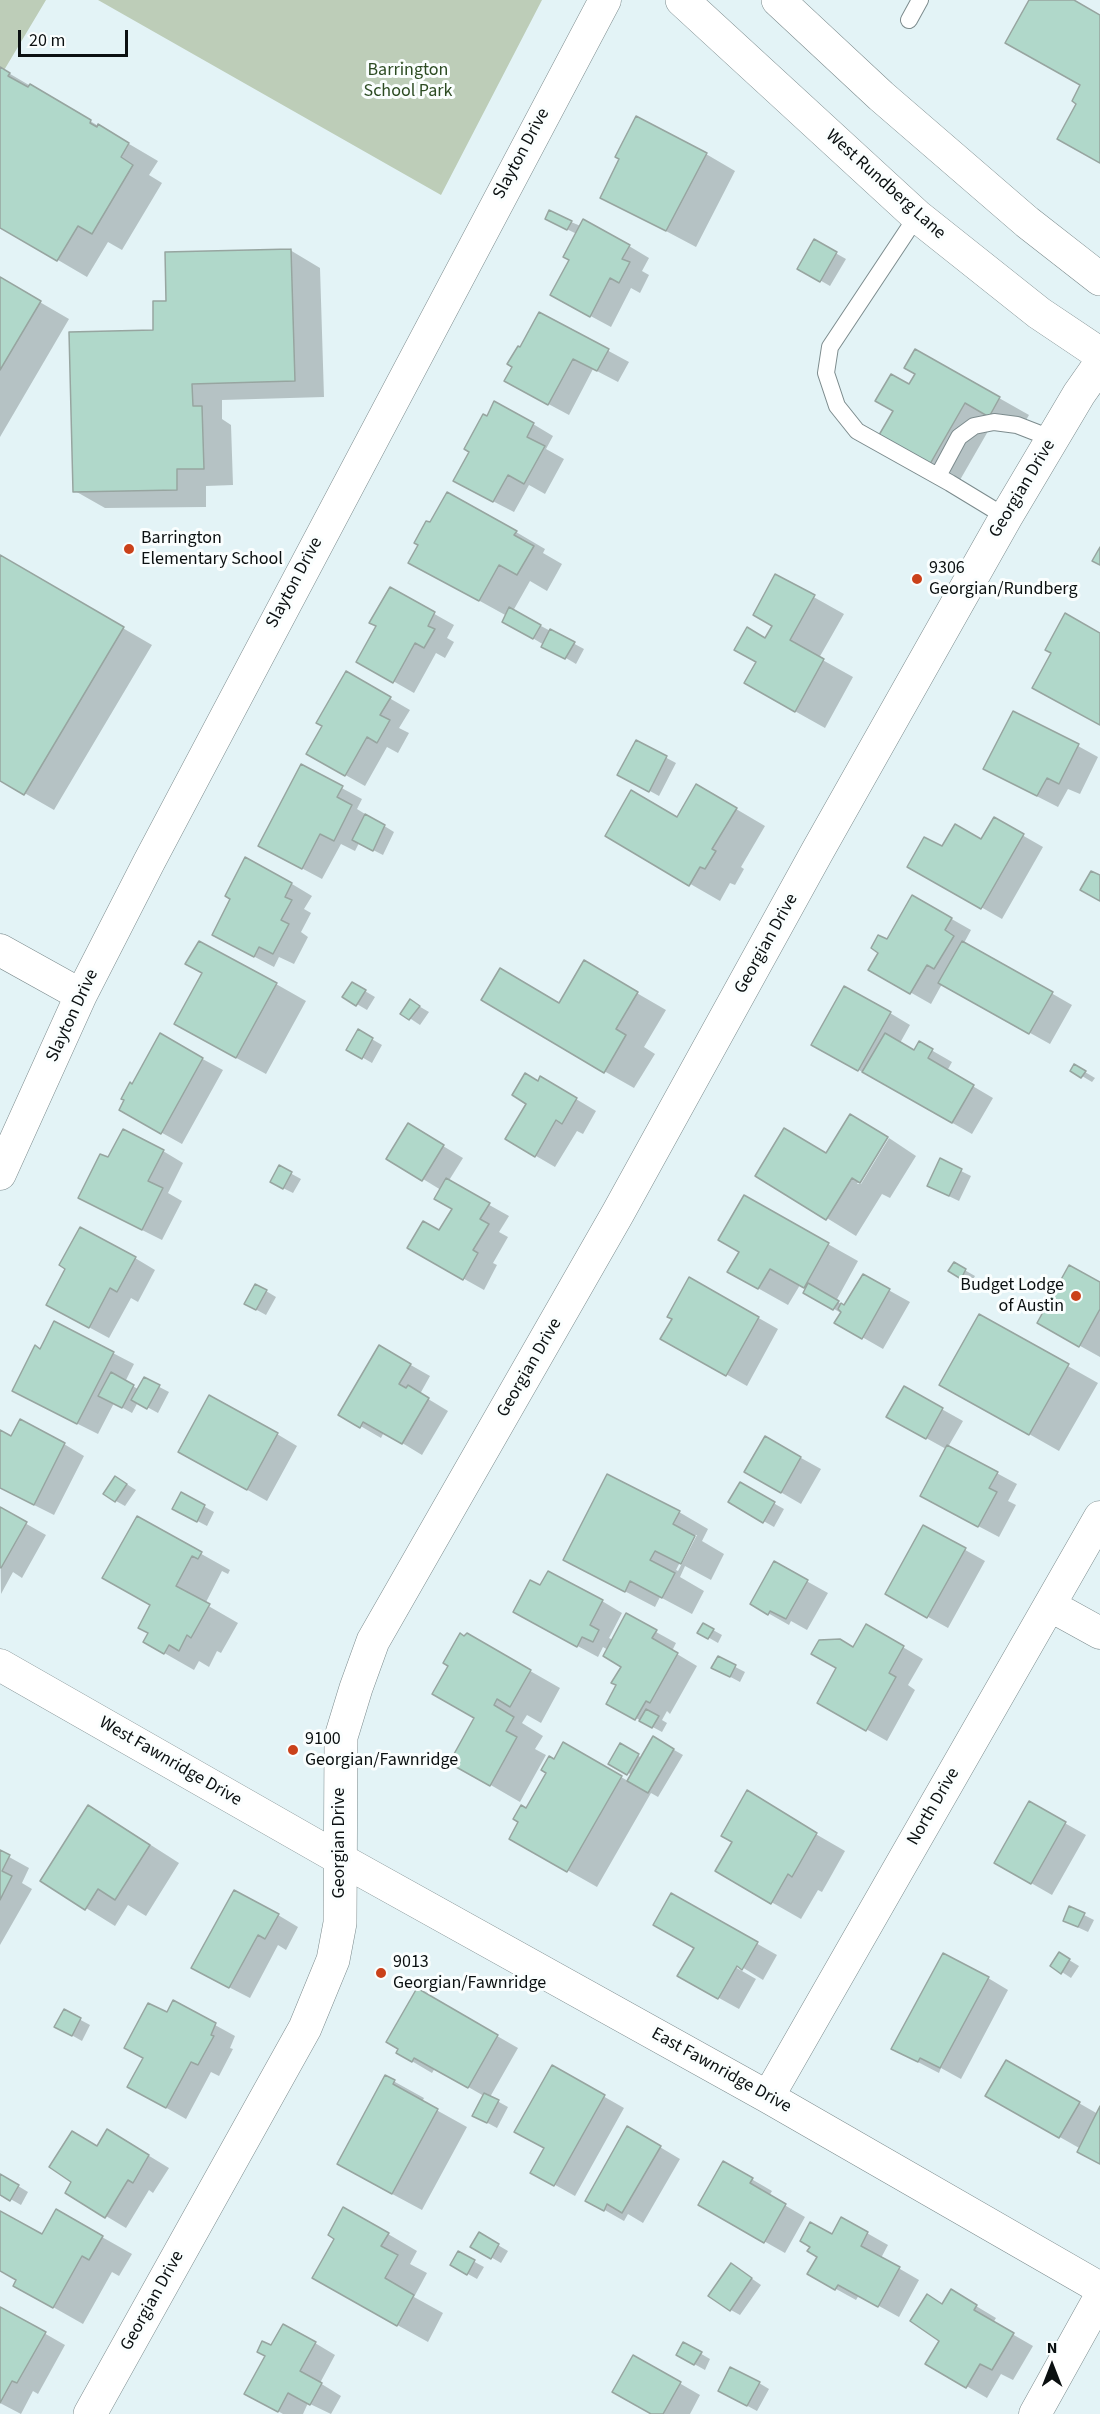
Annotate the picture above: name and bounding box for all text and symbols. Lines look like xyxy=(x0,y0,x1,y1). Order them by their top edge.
scale bar xyxy=(21,18,130,56)
text: 20 m xyxy=(29,28,65,53)
park label: Barrington School Park xyxy=(364,60,452,103)
street label: Slayton Drive xyxy=(489,105,555,203)
street label: West Rundberg Lane xyxy=(821,125,949,245)
street label: Georgian Drive xyxy=(985,436,1061,542)
place label: Barrington Elementary School xyxy=(141,528,283,570)
street label: Slayton Drive xyxy=(262,534,328,632)
marker: Barrington Elementary School xyxy=(122,542,136,556)
place label: 9306 Georgian/Rundberg xyxy=(929,558,1077,600)
marker: 9306 Georgian/Rundberg xyxy=(910,572,924,586)
street label: Georgian Drive xyxy=(731,890,803,998)
street label: Slayton Drive xyxy=(42,966,104,1066)
place label: Budget Lodge of Austin xyxy=(960,1275,1064,1318)
marker: Budget Lodge of Austin xyxy=(1069,1289,1083,1303)
street label: Georgian Drive xyxy=(493,1315,567,1421)
street label: West Fawnridge Drive xyxy=(95,1712,245,1812)
place label: 9100 Georgian/Fawnridge xyxy=(305,1729,458,1772)
marker: 9100 Georgian/Fawnridge xyxy=(286,1743,300,1757)
street label: North Drive xyxy=(903,1764,965,1850)
street label: Georgian Drive xyxy=(329,1788,351,1898)
place label: 9013 Georgian/Fawnridge xyxy=(393,1952,546,1994)
marker: 9013 Georgian/Fawnridge xyxy=(374,1966,388,1980)
street label: East Fawnridge Drive xyxy=(647,2024,795,2118)
street label: Georgian Drive xyxy=(117,2247,189,2355)
north arrow xyxy=(1022,2336,1082,2396)
text: N xyxy=(1047,2337,1057,2359)

